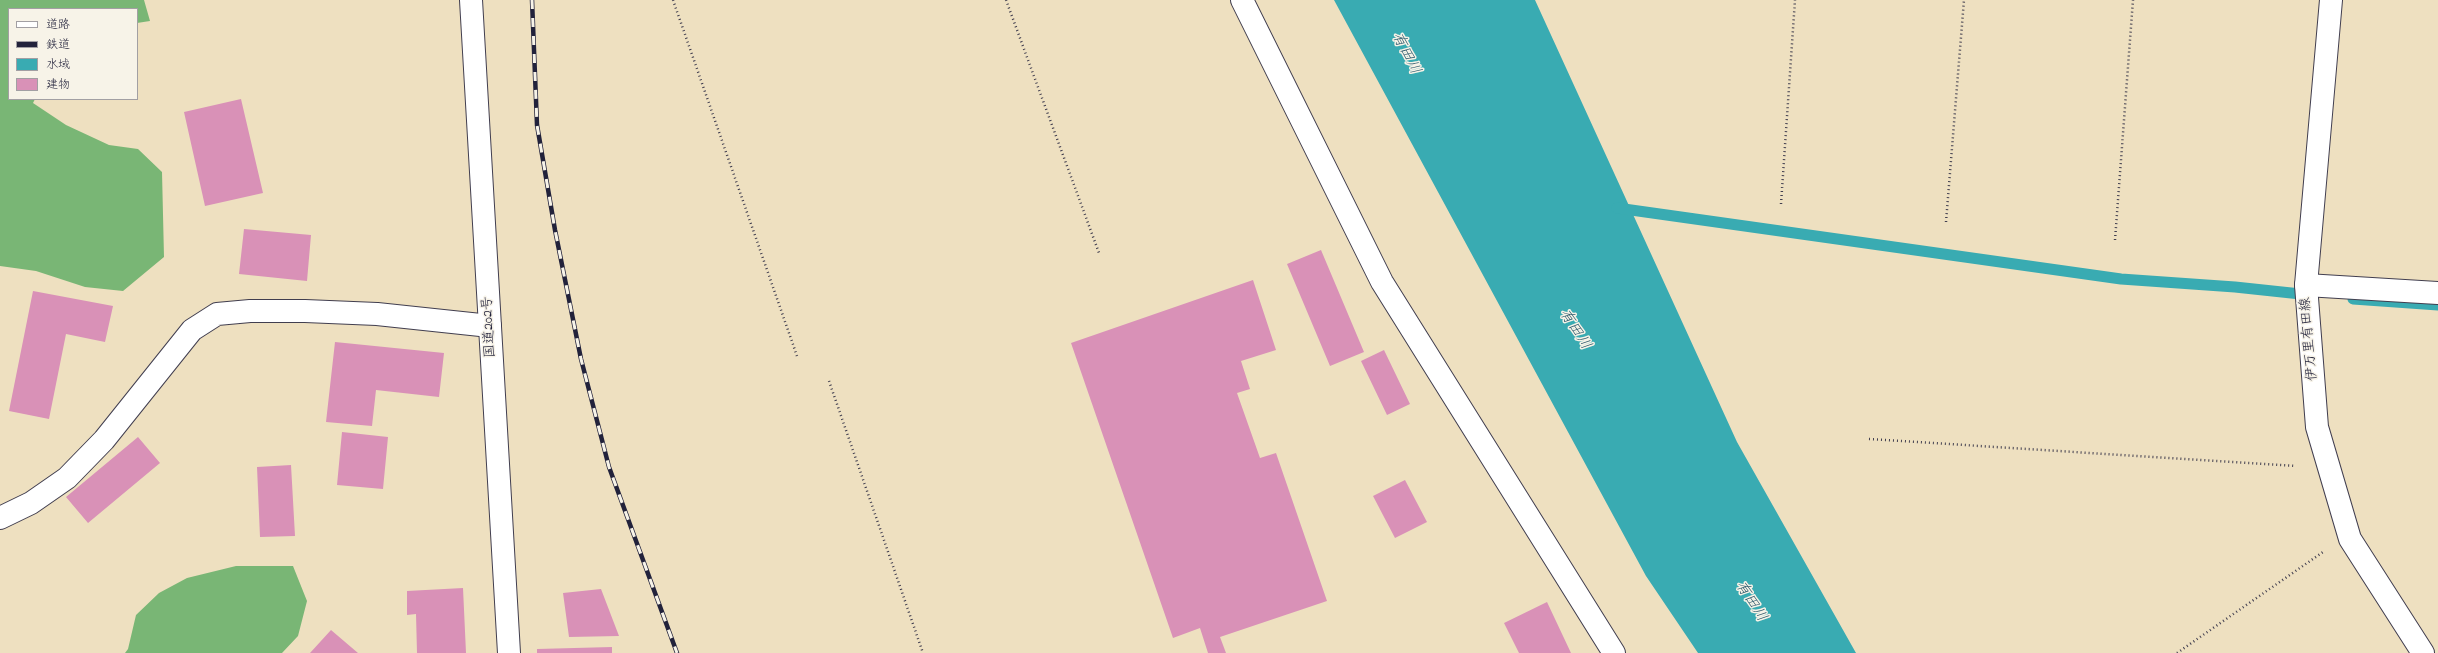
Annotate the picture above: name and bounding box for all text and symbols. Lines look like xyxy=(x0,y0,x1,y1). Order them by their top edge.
legend xyxy=(8,8,138,100)
text: 道路 xyxy=(46,16,70,34)
water label: 有田川 xyxy=(1387,30,1423,78)
text: 鉄道 xyxy=(46,36,70,54)
text: 水域 xyxy=(46,56,70,74)
text: 建物 xyxy=(46,76,70,94)
street label: 国道202号 xyxy=(480,296,500,358)
street label: 伊万里有田線 xyxy=(2298,296,2322,382)
water label: 有田川 xyxy=(1554,306,1594,354)
water label: 有田川 xyxy=(1730,578,1770,626)

